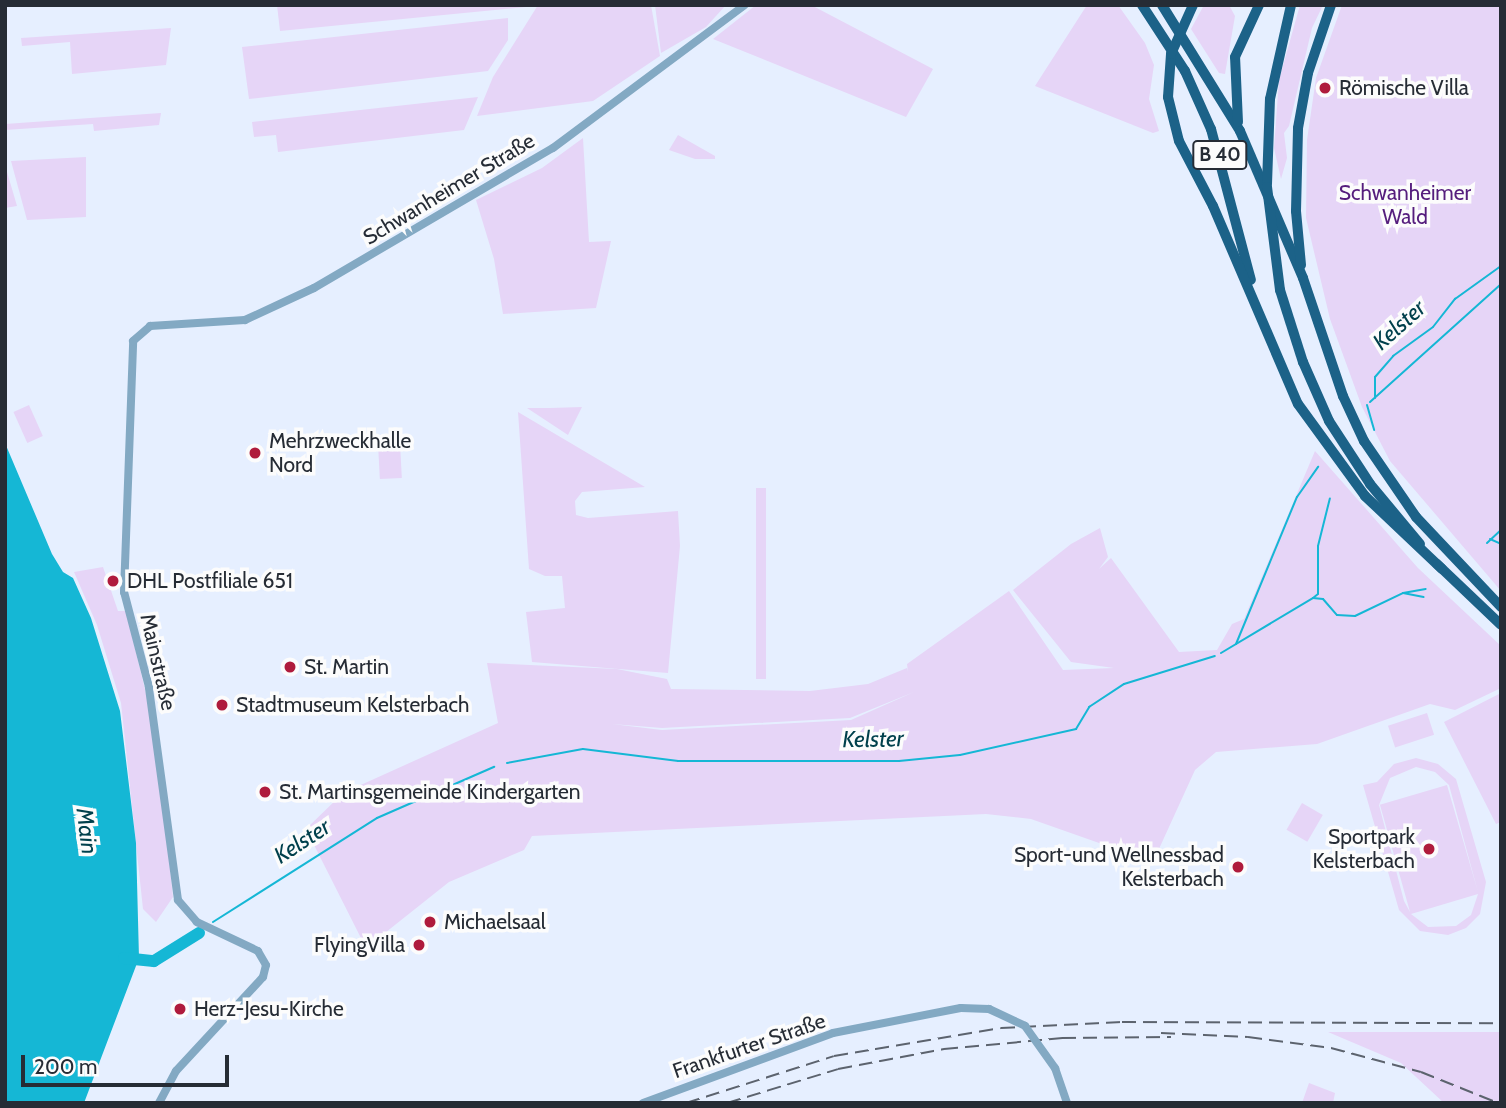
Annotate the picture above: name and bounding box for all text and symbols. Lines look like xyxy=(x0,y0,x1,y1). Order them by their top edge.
place label: Römische Villa xyxy=(1339,75,1469,101)
marker: Römische Villa xyxy=(1317,80,1333,96)
street label: Schwanheimer Straße xyxy=(359,128,539,250)
road number: B 40 xyxy=(1192,140,1248,170)
park label: Schwanheimer Wald xyxy=(1339,180,1471,230)
water label: Kelster xyxy=(1367,294,1431,356)
place label: Mehrzweckhalle Nord xyxy=(269,428,411,478)
marker: Mehrzweckhalle Nord xyxy=(247,445,263,461)
place label: DHL Postfiliale 651 xyxy=(127,568,293,594)
marker: DHL Postfiliale 651 xyxy=(105,573,121,589)
street label: Mainstraße xyxy=(135,611,181,713)
place label: St. Martin xyxy=(304,654,389,680)
marker: St. Martin xyxy=(282,659,298,675)
place label: Stadtmuseum Kelsterbach xyxy=(236,692,469,718)
marker: Stadtmuseum Kelsterbach xyxy=(214,697,230,713)
water label: Kelster xyxy=(842,725,904,753)
place label: St. Martinsgemeinde Kindergarten xyxy=(279,779,581,805)
marker: St. Martinsgemeinde Kindergarten xyxy=(257,784,273,800)
water label: Main xyxy=(70,806,104,856)
water label: Kelster xyxy=(269,813,335,869)
place label: Sportpark Kelsterbach xyxy=(1312,824,1415,874)
marker: Sportpark Kelsterbach xyxy=(1421,841,1437,857)
place label: Sport-und Wellnessbad Kelsterbach xyxy=(1014,842,1224,892)
marker: Sport-und Wellnessbad Kelsterbach xyxy=(1230,859,1246,875)
place label: Michaelsaal xyxy=(444,909,546,935)
marker: Michaelsaal xyxy=(422,914,438,930)
place label: FlyingVilla xyxy=(314,932,405,958)
marker: FlyingVilla xyxy=(411,937,427,953)
place label: Herz-Jesu-Kirche xyxy=(194,996,344,1022)
marker: Herz-Jesu-Kirche xyxy=(172,1001,188,1017)
street label: Frankfurter Straße xyxy=(669,1008,829,1084)
scale bar xyxy=(24,1042,233,1086)
text: 200 m xyxy=(34,1054,97,1079)

